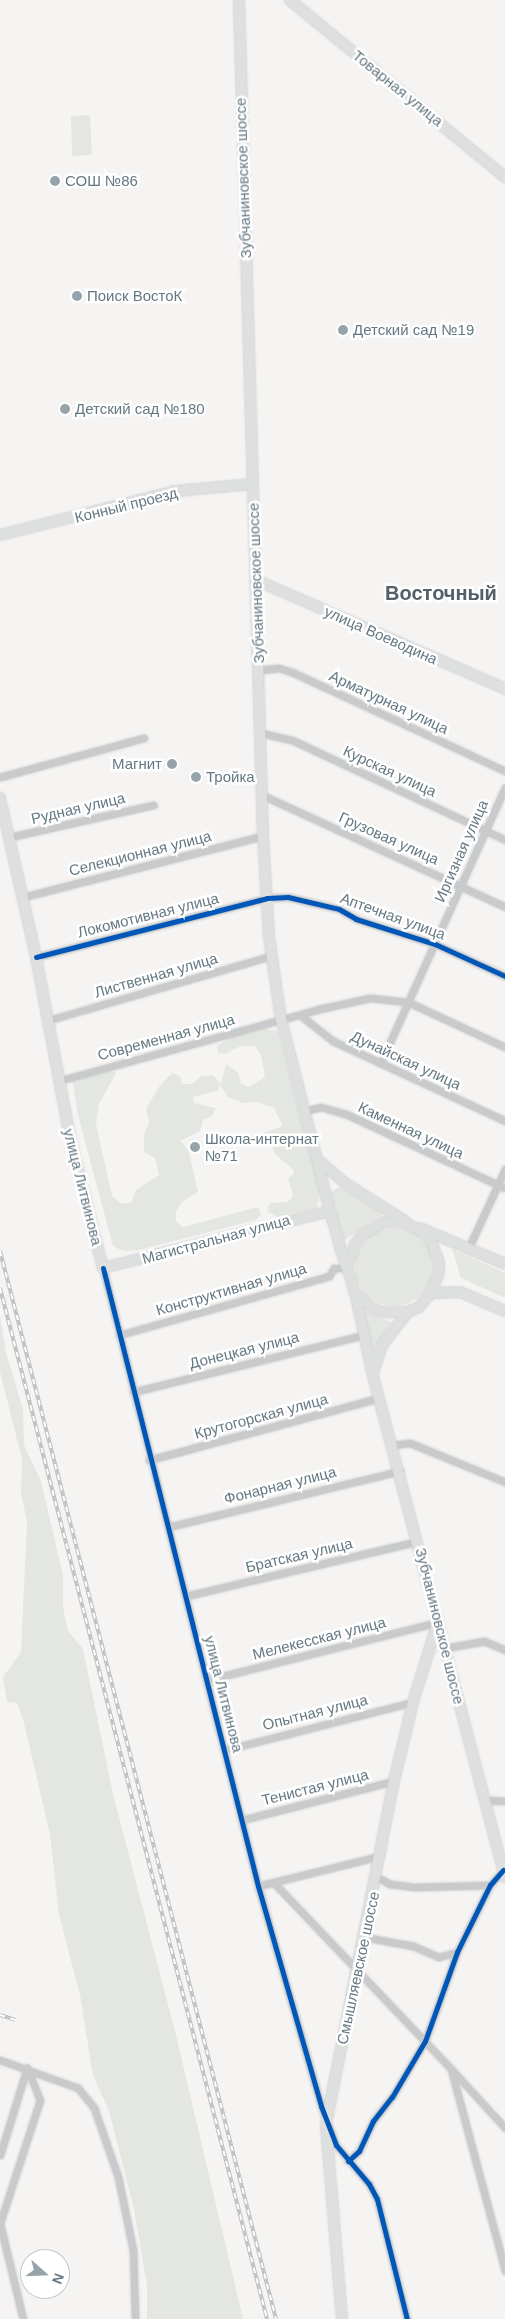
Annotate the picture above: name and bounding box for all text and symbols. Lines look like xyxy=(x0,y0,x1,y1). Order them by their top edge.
street label: Товарная улица xyxy=(349,46,447,130)
street label: Зубчаниновское шоссе xyxy=(231,97,255,259)
place label: СОШ №86 xyxy=(65,172,138,190)
marker: СОШ №86 xyxy=(49,175,61,187)
place label: Поиск ВостоК xyxy=(87,287,182,305)
marker: Поиск ВостоК xyxy=(71,290,83,302)
place label: Детский сад №19 xyxy=(353,321,474,339)
marker: Детский сад №19 xyxy=(337,324,349,336)
place label: Детский сад №180 xyxy=(75,400,205,418)
marker: Детский сад №180 xyxy=(59,403,71,415)
street label: Конный проезд xyxy=(73,484,179,526)
street label: Зубчаниновское шоссе xyxy=(244,502,268,664)
district label: Восточный xyxy=(385,581,497,605)
street label: улица Воеводина xyxy=(322,602,440,668)
street label: Арматурная улица xyxy=(326,666,452,738)
street label: Курская улица xyxy=(341,742,439,800)
place label: Магнит xyxy=(112,755,162,773)
marker: Магнит xyxy=(166,758,178,770)
place label: Тройка xyxy=(206,768,255,786)
marker: Тройка xyxy=(190,771,202,783)
street label: Рудная улица xyxy=(29,788,127,828)
street label: Иргизная улица xyxy=(430,797,492,905)
street label: Грузовая улица xyxy=(336,808,442,868)
street label: Селекционная улица xyxy=(67,827,213,879)
street label: Локомотивная улица xyxy=(75,889,221,941)
street label: Аптечная улица xyxy=(338,889,448,943)
street label: Лиственная улица xyxy=(92,949,220,1001)
street label: Современная улица xyxy=(96,1010,236,1064)
street label: Дунайская улица xyxy=(348,1027,464,1093)
street label: Каменная улица xyxy=(355,1098,467,1162)
street label: улица Литвинова xyxy=(60,1127,106,1247)
place label: Школа-интернат №71 xyxy=(205,1129,319,1164)
marker: Школа-интернат №71 xyxy=(189,1141,201,1153)
street label: Магистральная улица xyxy=(140,1211,292,1267)
street label: Конструктивная улица xyxy=(154,1259,308,1319)
street label: Донецкая улица xyxy=(187,1328,301,1372)
street label: Крутогорская улица xyxy=(192,1390,330,1442)
street label: Фонарная улица xyxy=(222,1462,338,1508)
street label: Братская улица xyxy=(244,1534,354,1576)
street label: Зубчаниновское шоссе xyxy=(412,1546,468,1706)
street label: Мелекесская улица xyxy=(251,1613,387,1663)
street label: улица Литвинова xyxy=(201,1634,247,1754)
street label: Опытная улица xyxy=(261,1690,369,1734)
street label: Тенистая улица xyxy=(260,1765,370,1809)
street label: Смышляевское шоссе xyxy=(333,1890,383,2046)
north arrow xyxy=(20,2249,70,2299)
text: N xyxy=(49,2271,67,2286)

